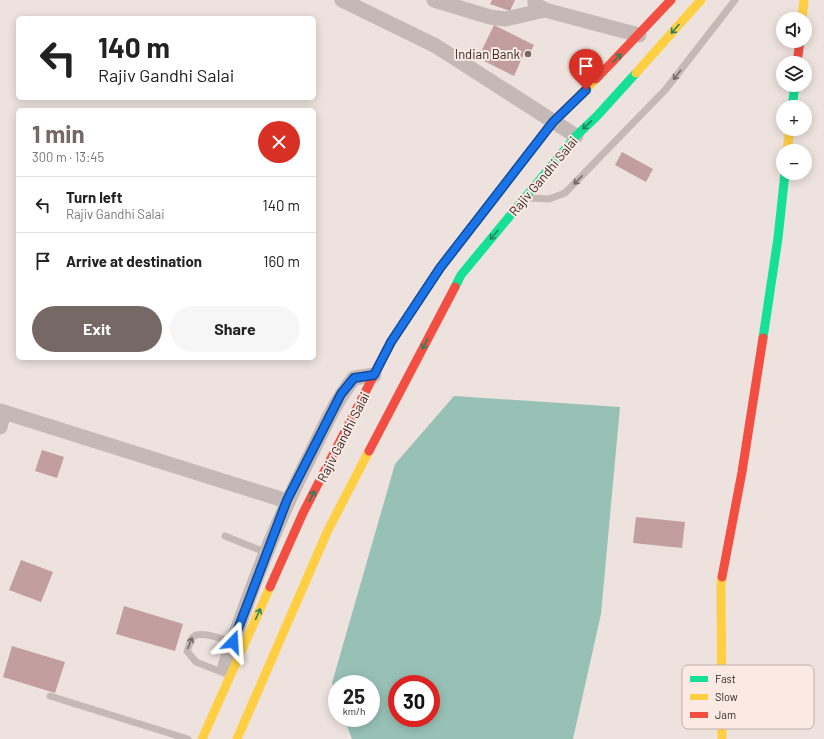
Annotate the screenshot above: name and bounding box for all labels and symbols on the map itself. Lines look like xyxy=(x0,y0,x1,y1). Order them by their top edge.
one-way arrow xyxy=(670,24,680,34)
place label: Indian Bank xyxy=(455,46,520,62)
marker: Indian Bank xyxy=(523,49,533,59)
pin xyxy=(569,49,603,90)
one-way arrow xyxy=(612,53,621,63)
one-way arrow xyxy=(672,70,681,81)
one-way arrow xyxy=(583,120,593,129)
street label: Rajiv Gandhi Salai xyxy=(505,133,581,219)
one-way arrow xyxy=(573,175,582,185)
one-way arrow xyxy=(490,229,499,240)
one-way arrow xyxy=(421,338,428,350)
street label: Rajiv Gandhi Salai xyxy=(314,389,372,485)
one-way arrow xyxy=(309,490,316,502)
one-way arrow xyxy=(255,608,262,620)
position arrow xyxy=(212,621,254,663)
one-way arrow xyxy=(187,638,195,650)
legend xyxy=(682,665,814,729)
text: Fast xyxy=(715,672,736,685)
speed limit sign: 30 xyxy=(388,675,440,727)
text: Slow xyxy=(715,690,738,703)
text: Jam xyxy=(715,708,736,721)

